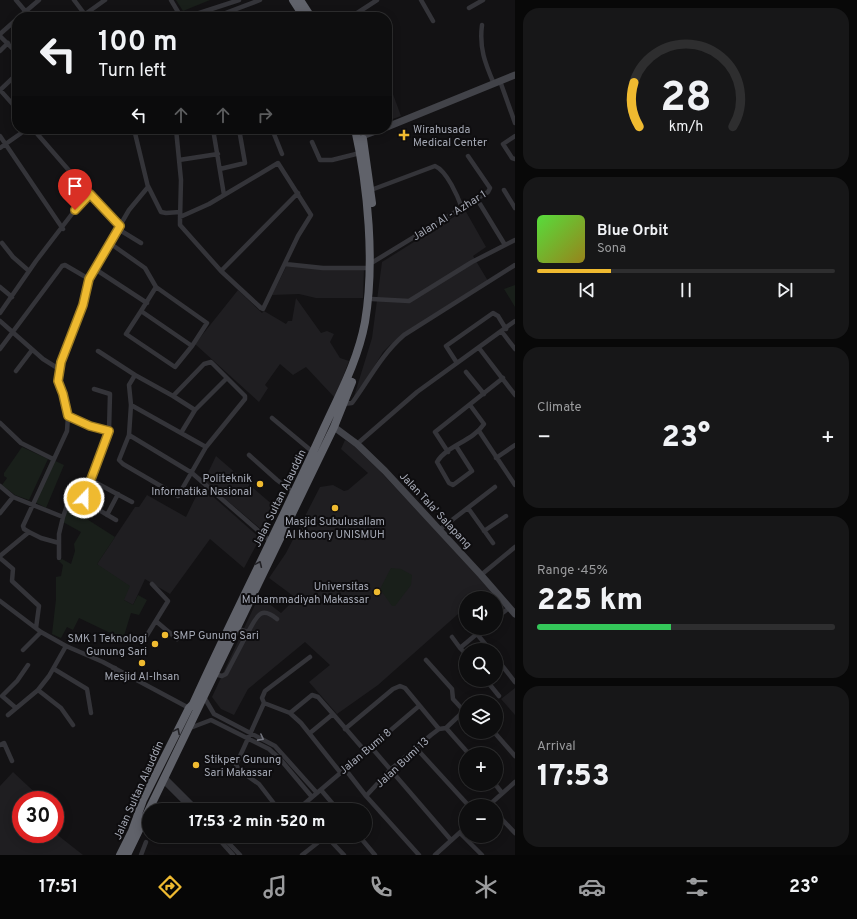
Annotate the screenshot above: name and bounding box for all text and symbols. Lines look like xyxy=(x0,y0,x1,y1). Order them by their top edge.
text: 100 m xyxy=(98,25,178,61)
icon: left xyxy=(32,28,84,80)
text: Turn left xyxy=(98,60,166,83)
text: 28 xyxy=(660,73,712,126)
icon: left xyxy=(128,104,150,126)
icon: ahead xyxy=(170,104,192,126)
icon: ahead xyxy=(212,104,234,126)
icon: right xyxy=(254,104,276,126)
text: km/h xyxy=(669,117,703,135)
place label: Wirahusada Medical Center xyxy=(413,123,488,150)
marker: Wirahusada Medical Center xyxy=(398,129,410,141)
pin xyxy=(58,169,92,210)
icon: arrive xyxy=(64,175,86,197)
street label: Jalan Al - Azhar 1 xyxy=(410,187,489,244)
text: Blue Orbit xyxy=(597,222,668,241)
text: Sona xyxy=(597,241,626,257)
icon: previous xyxy=(576,279,598,301)
icon: pause xyxy=(675,279,697,301)
icon: next xyxy=(774,279,796,301)
text: Climate xyxy=(537,400,582,416)
text: 23° xyxy=(662,420,710,457)
text: − xyxy=(537,425,551,452)
text: + xyxy=(821,425,835,452)
street label: Jalan Sultan Alauddin xyxy=(250,447,310,550)
street label: Jalan Tala' Salapang xyxy=(396,469,475,552)
place label: Politeknik Informatika Nasional xyxy=(151,472,252,499)
position arrow xyxy=(63,477,105,519)
marker: Politeknik Informatika Nasional xyxy=(255,479,265,489)
marker: Masjid Subulusallam Al khoory UNISMUH xyxy=(330,503,340,513)
place label: Masjid Subulusallam Al khoory UNISMUH xyxy=(285,515,385,542)
one-way arrow xyxy=(254,561,262,569)
text: Range · 45% xyxy=(537,563,608,579)
place label: Universitas Muhammadiyah Makassar xyxy=(242,580,370,607)
text: 225 km xyxy=(537,583,643,620)
marker: Universitas Muhammadiyah Makassar xyxy=(372,587,382,597)
map controls xyxy=(459,591,503,843)
button: sound xyxy=(459,591,503,635)
place label: SMP Gunung Sari xyxy=(173,629,259,643)
marker: SMP Gunung Sari xyxy=(160,630,170,640)
place label: SMK 1 Teknologi Gunung Sari xyxy=(68,632,147,659)
marker: SMK 1 Teknologi Gunung Sari xyxy=(150,639,160,649)
button: search xyxy=(459,643,503,687)
marker: Mesjid Al-Ihsan xyxy=(137,658,147,668)
place label: Mesjid Al-Ihsan xyxy=(105,670,179,684)
button: layers xyxy=(459,695,503,739)
street label: Jalan Bumi 8 xyxy=(337,726,395,778)
one-way arrow xyxy=(173,727,180,735)
one-way arrow xyxy=(257,734,265,741)
street label: Jalan Bumi 13 xyxy=(373,734,432,791)
street label: Jalan Sultan Alauddin xyxy=(111,739,167,842)
text: Arrival xyxy=(537,739,576,755)
button: + xyxy=(459,747,503,791)
place label: Stikper Gunung Sari Makassar xyxy=(204,753,281,780)
text: 17:53 xyxy=(537,759,610,796)
marker: Stikper Gunung Sari Makassar xyxy=(191,760,201,770)
speed limit sign: 30 xyxy=(12,791,64,843)
button: − xyxy=(459,799,503,843)
text: 17:53 · 2 min · 520 m xyxy=(189,813,325,832)
icon: directions xyxy=(156,873,184,901)
icon: music xyxy=(261,873,289,901)
icon: phone xyxy=(367,873,395,901)
icon: climate xyxy=(472,873,500,901)
icon: car xyxy=(578,873,606,901)
icon: filters xyxy=(683,873,711,901)
text: 17:51 xyxy=(39,876,78,899)
text: 23° xyxy=(789,876,818,899)

